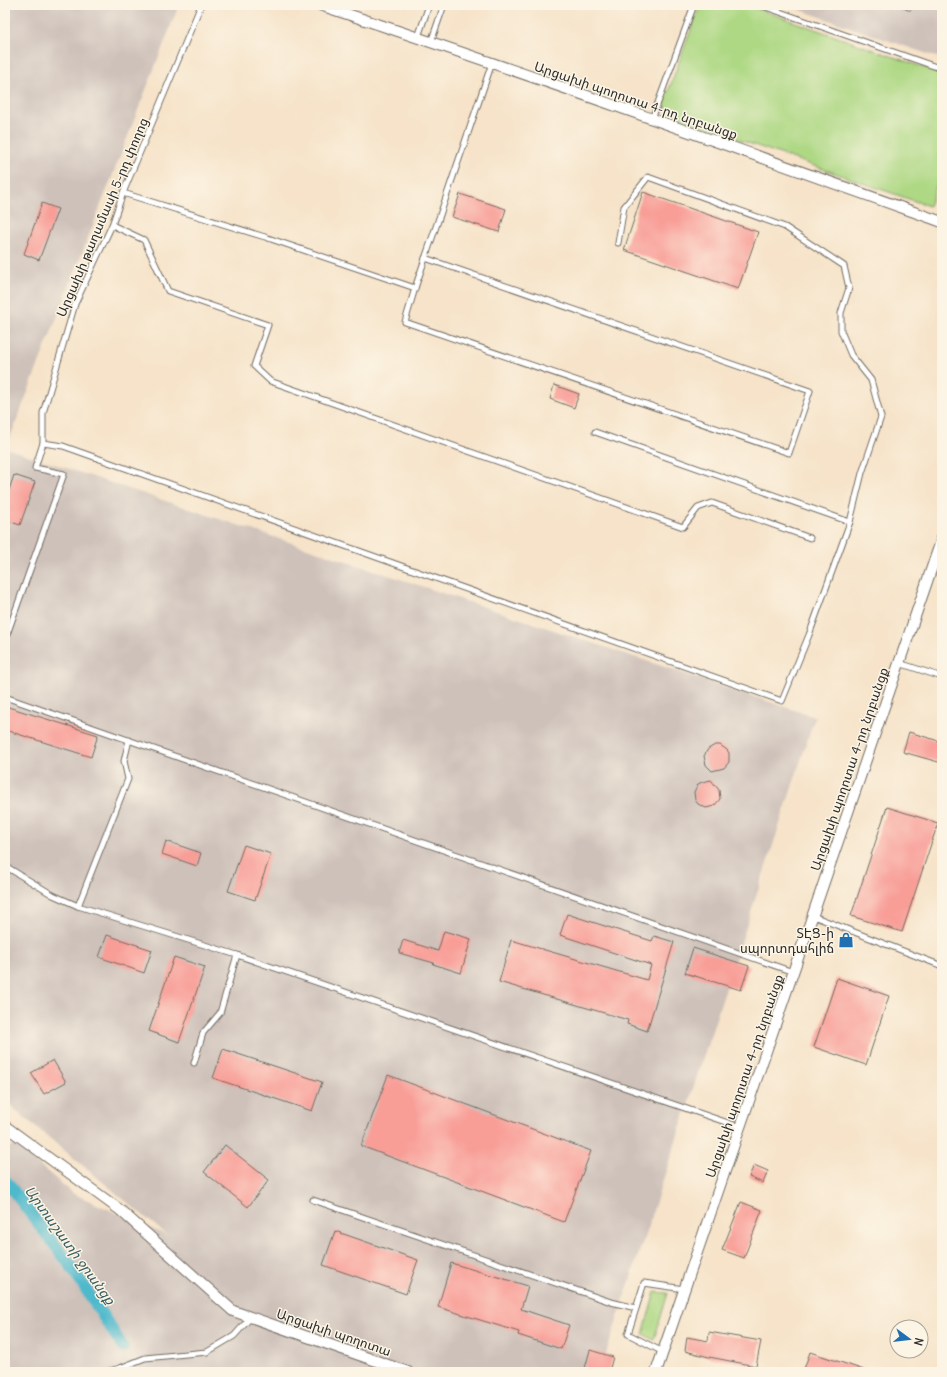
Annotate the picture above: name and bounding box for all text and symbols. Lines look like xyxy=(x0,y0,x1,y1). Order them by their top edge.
street label: Արցախի պողոտա 4-րդ նրբանցք xyxy=(532,58,740,143)
street label: Արցախի թաղամասի 5-րդ փողոց xyxy=(53,115,152,319)
street label: Արցախի պողոտա 4-րդ նրբանցք xyxy=(807,665,892,873)
place label: ՏԷՑ-ի սպորտդահլիճ xyxy=(740,925,834,957)
shop icon: ՏԷՑ-ի սպորտդահլիճ xyxy=(837,931,855,949)
street label: Արցախի պողոտա 4-րդ նրբանցք xyxy=(702,972,787,1180)
water label: Արտաշատի ջրանցք xyxy=(21,1182,120,1309)
street label: Արցախի պողոտա xyxy=(274,1305,393,1360)
north arrow xyxy=(889,1319,929,1359)
text: N xyxy=(911,1336,926,1347)

